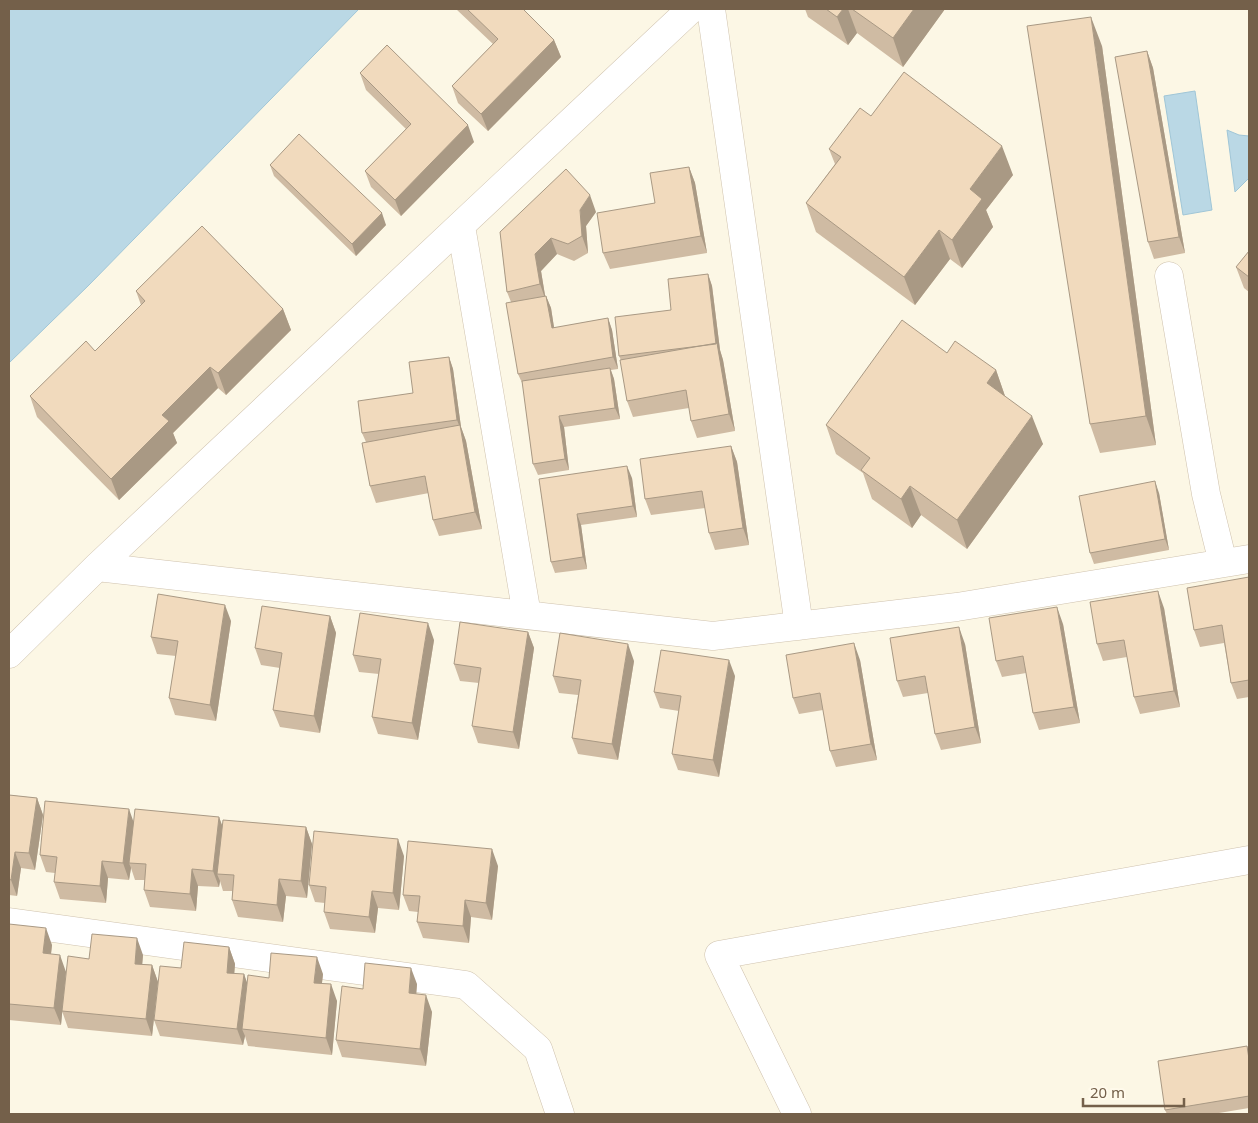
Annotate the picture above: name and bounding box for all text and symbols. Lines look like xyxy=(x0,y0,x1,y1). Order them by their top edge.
scale bar xyxy=(1083,1076,1184,1108)
text: 20 m xyxy=(1090,1082,1125,1102)

